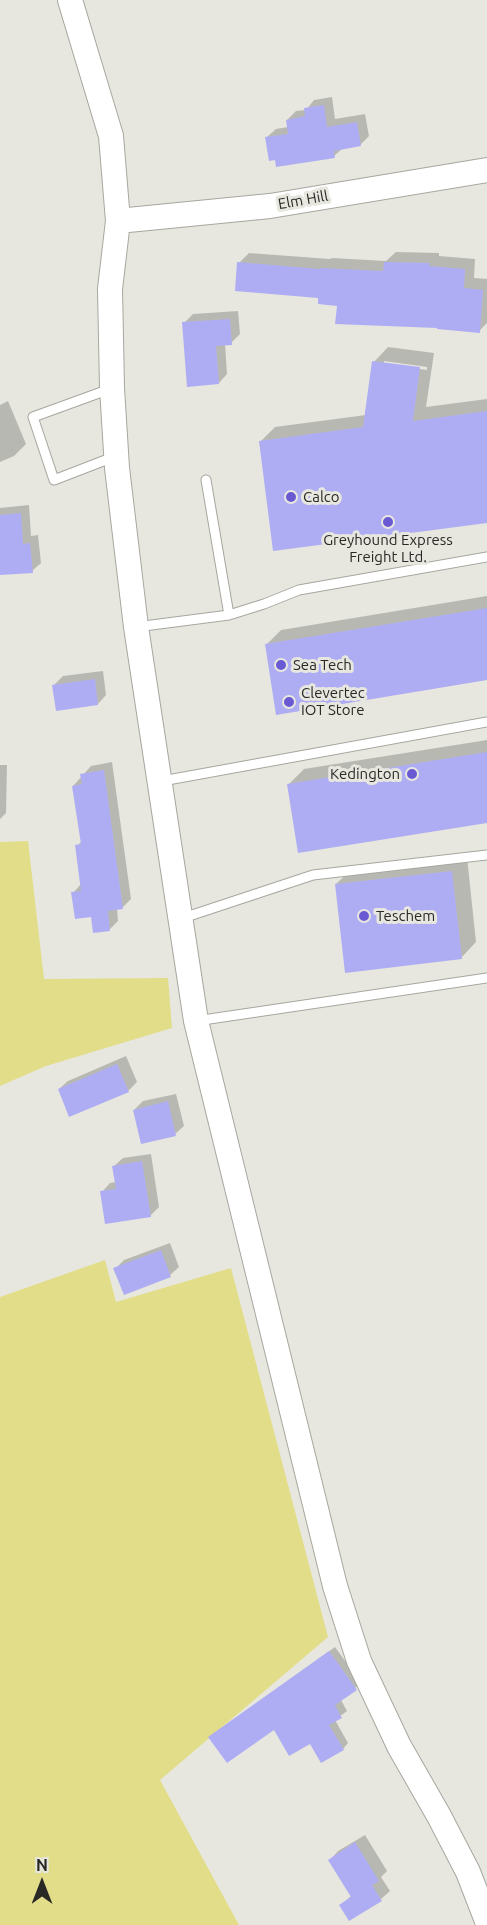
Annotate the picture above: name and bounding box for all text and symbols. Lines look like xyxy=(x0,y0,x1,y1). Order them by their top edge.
street label: Elm Hill xyxy=(276,187,330,213)
place label: Calco xyxy=(303,488,340,506)
marker: Calco xyxy=(284,490,298,504)
marker: Greyhound Express Freight Ltd. xyxy=(381,515,395,529)
place label: Greyhound Express Freight Ltd. xyxy=(323,531,453,566)
place label: Sea Tech xyxy=(293,656,352,674)
marker: Sea Tech xyxy=(274,658,288,672)
place label: Clevertec IOT Store xyxy=(301,684,365,719)
marker: Clevertec IOT Store xyxy=(282,695,296,709)
place label: Kedington xyxy=(330,765,400,783)
marker: Kedington xyxy=(405,767,419,781)
place label: Teschem xyxy=(376,907,435,925)
marker: Teschem xyxy=(357,909,371,923)
north arrow xyxy=(12,1853,72,1913)
text: N xyxy=(36,1856,48,1874)

